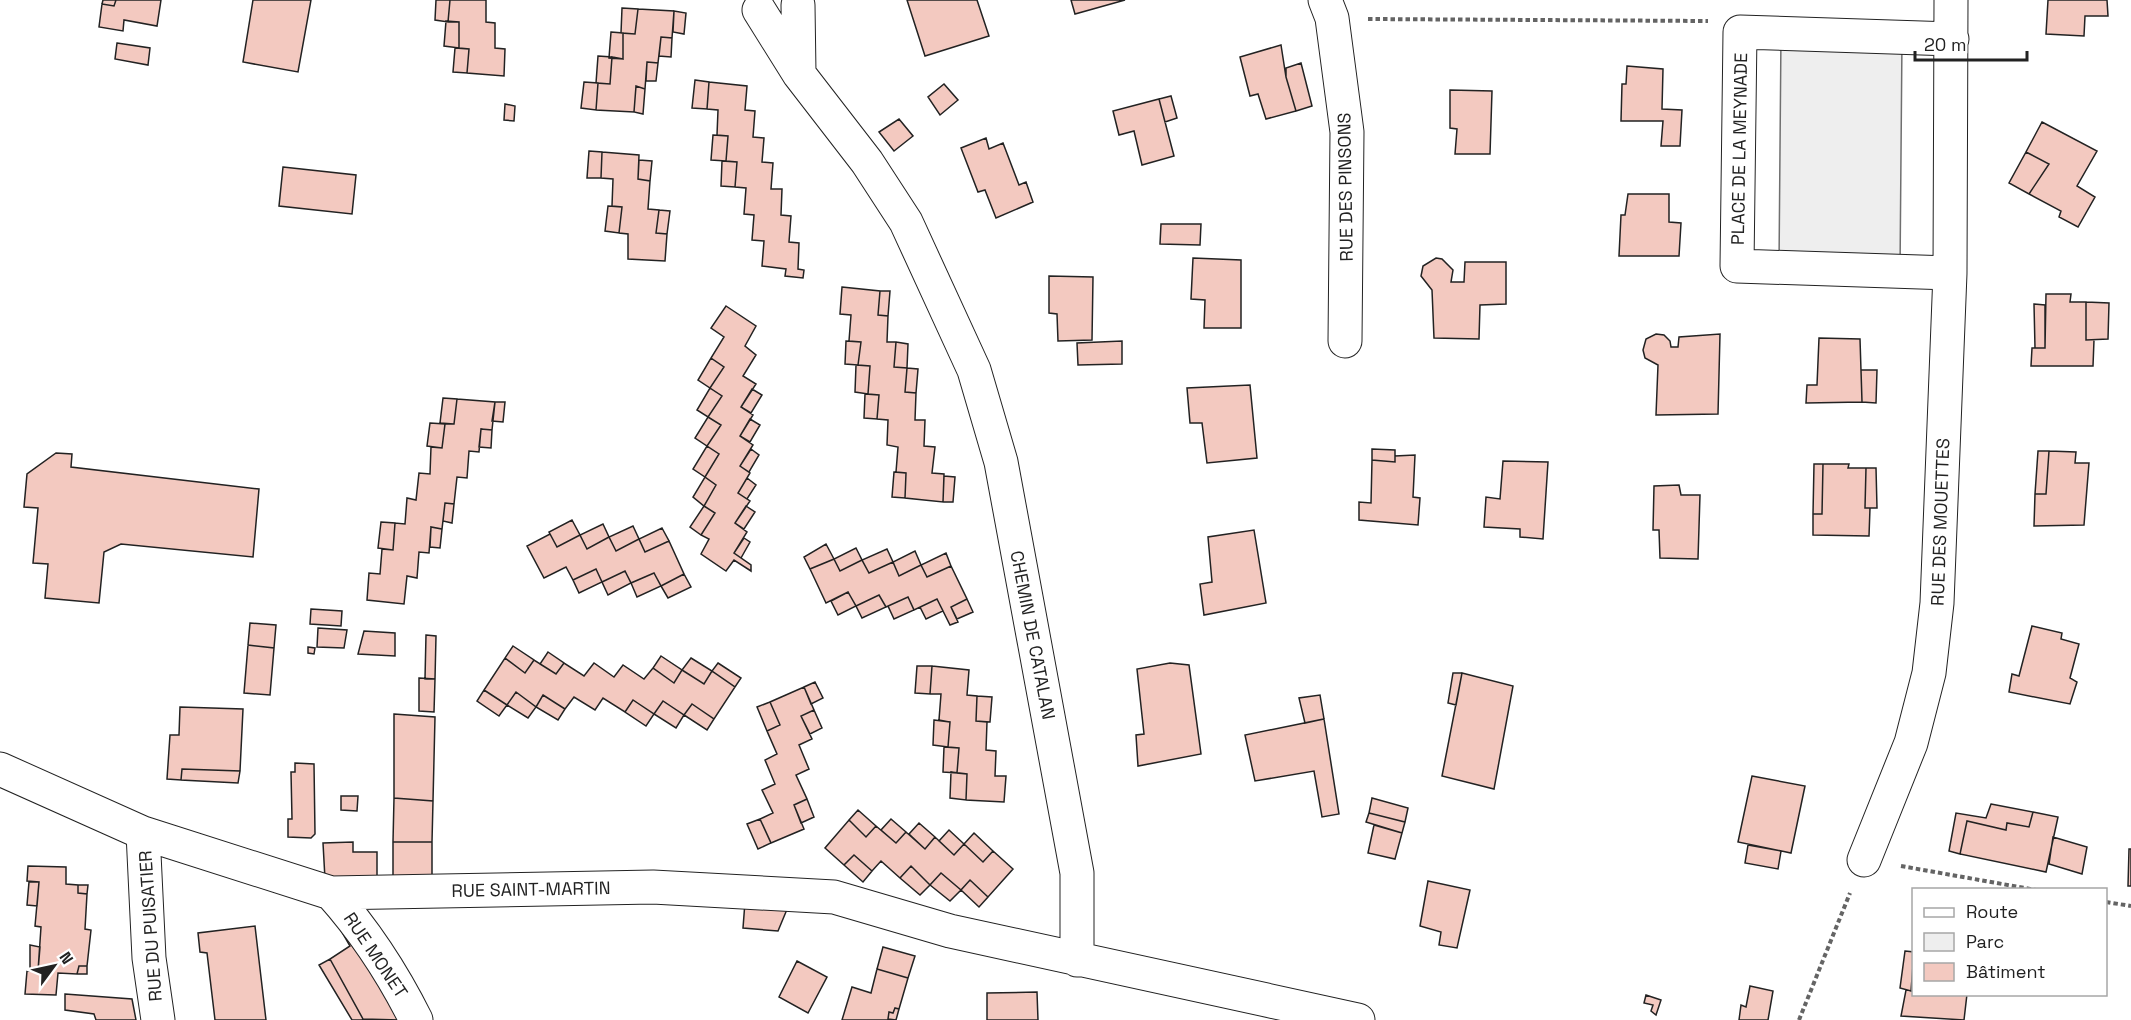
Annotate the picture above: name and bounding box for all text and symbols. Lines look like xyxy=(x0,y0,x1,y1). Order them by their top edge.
scale bar xyxy=(1915,24,2028,62)
text: 20 m xyxy=(1924,33,1967,56)
street label: PLACE DE LA MEYNADE xyxy=(1726,53,1752,245)
street label: RUE DES PINSONS xyxy=(1332,112,1358,262)
street label: RUE DES MOUETTES xyxy=(1926,438,1954,606)
street label: CHEMIN DE CATALAN xyxy=(1005,548,1061,722)
street label: RUE DU PUISATIER xyxy=(133,850,167,1002)
street label: RUE SAINT-MARTIN xyxy=(451,876,611,902)
legend xyxy=(1912,888,2107,996)
text: Route xyxy=(1966,900,2018,923)
street label: RUE MONET xyxy=(339,908,413,1003)
text: Parc xyxy=(1966,930,2004,953)
north arrow xyxy=(24,936,84,996)
text: N xyxy=(54,948,78,968)
text: Bâtiment xyxy=(1966,960,2046,983)

